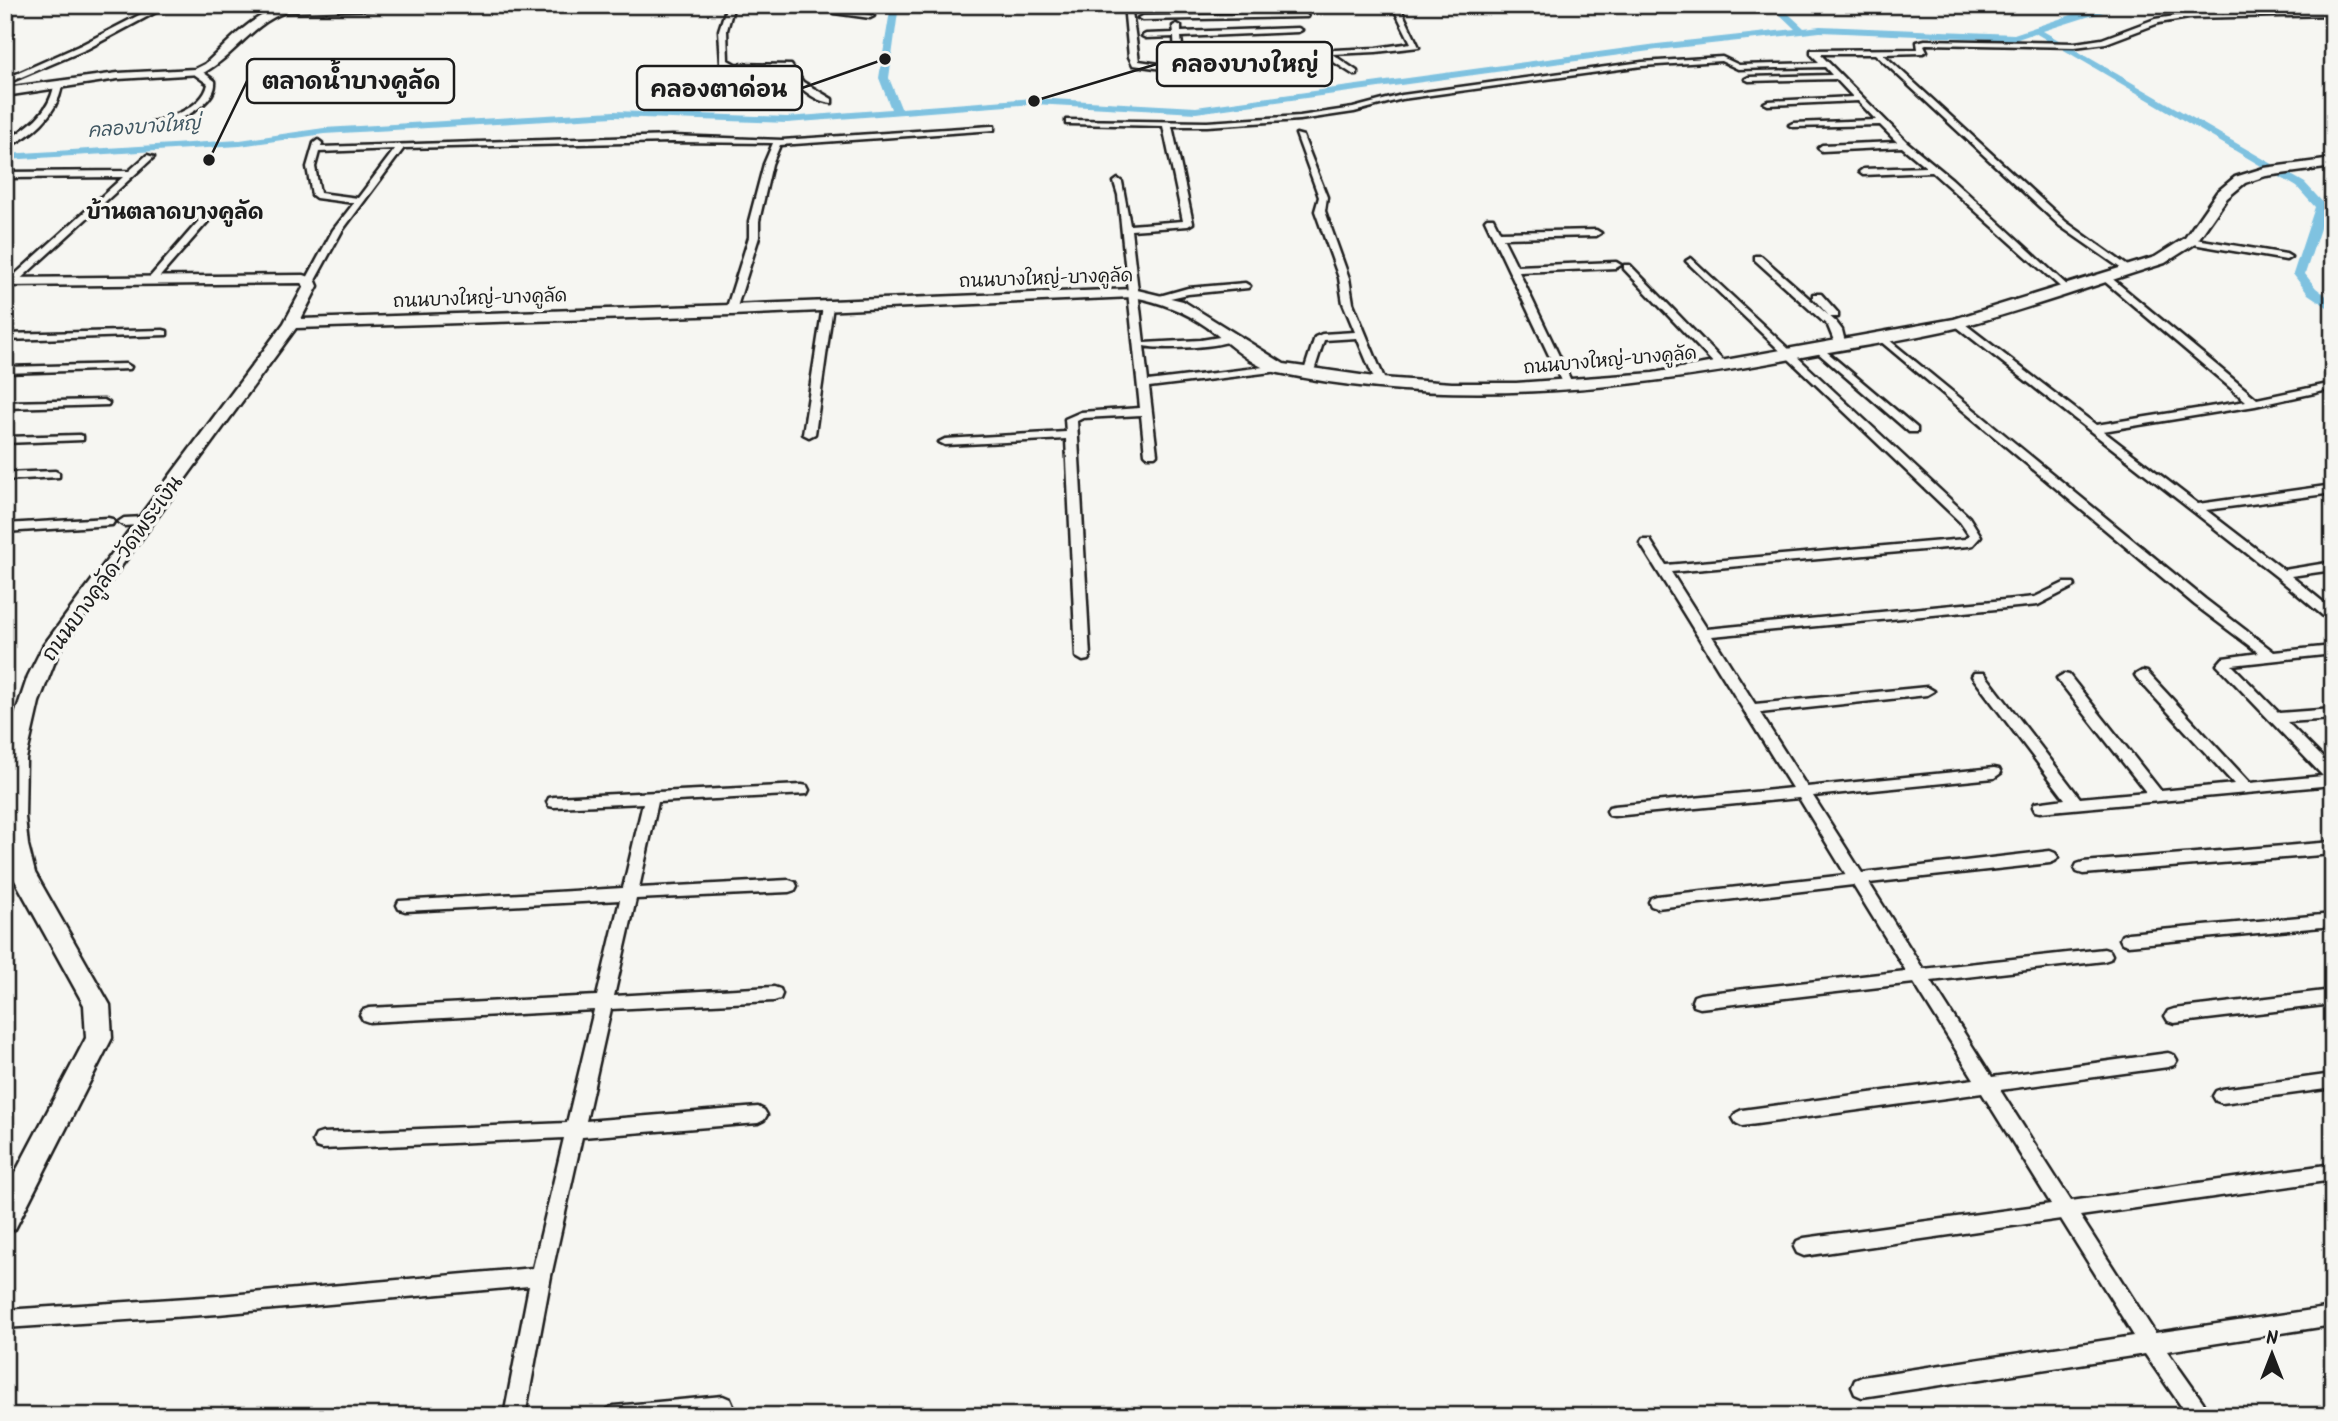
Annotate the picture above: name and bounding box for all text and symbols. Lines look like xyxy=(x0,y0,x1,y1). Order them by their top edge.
callout: คลองบางใหญ่ xyxy=(1157,42,1332,86)
text: คลองบางใหญ่ xyxy=(1171,48,1319,84)
text: ตลาดน้ำบางคูลัด xyxy=(262,58,440,101)
callout: ตลาดน้ำบางคูลัด xyxy=(247,59,454,103)
callout: คลองตาด่อน xyxy=(637,66,802,110)
text: คลองตาด่อน xyxy=(651,73,788,109)
water label: คลองบางใหญ่ xyxy=(87,109,206,147)
district label: บ้านตลาดบางคูลัด xyxy=(86,197,264,230)
street label: ถนนบางใหญ่-บางคูลัด xyxy=(959,262,1133,297)
street label: ถนนบางใหญ่-บางคูลัด xyxy=(393,282,567,317)
street label: ถนนบางใหญ่-บางคูลัด xyxy=(1522,339,1698,384)
street label: ถนนบางคูลัด-วัดพระเงิน xyxy=(34,469,192,669)
north arrow xyxy=(2236,1320,2306,1390)
text: N xyxy=(2266,1324,2278,1354)

